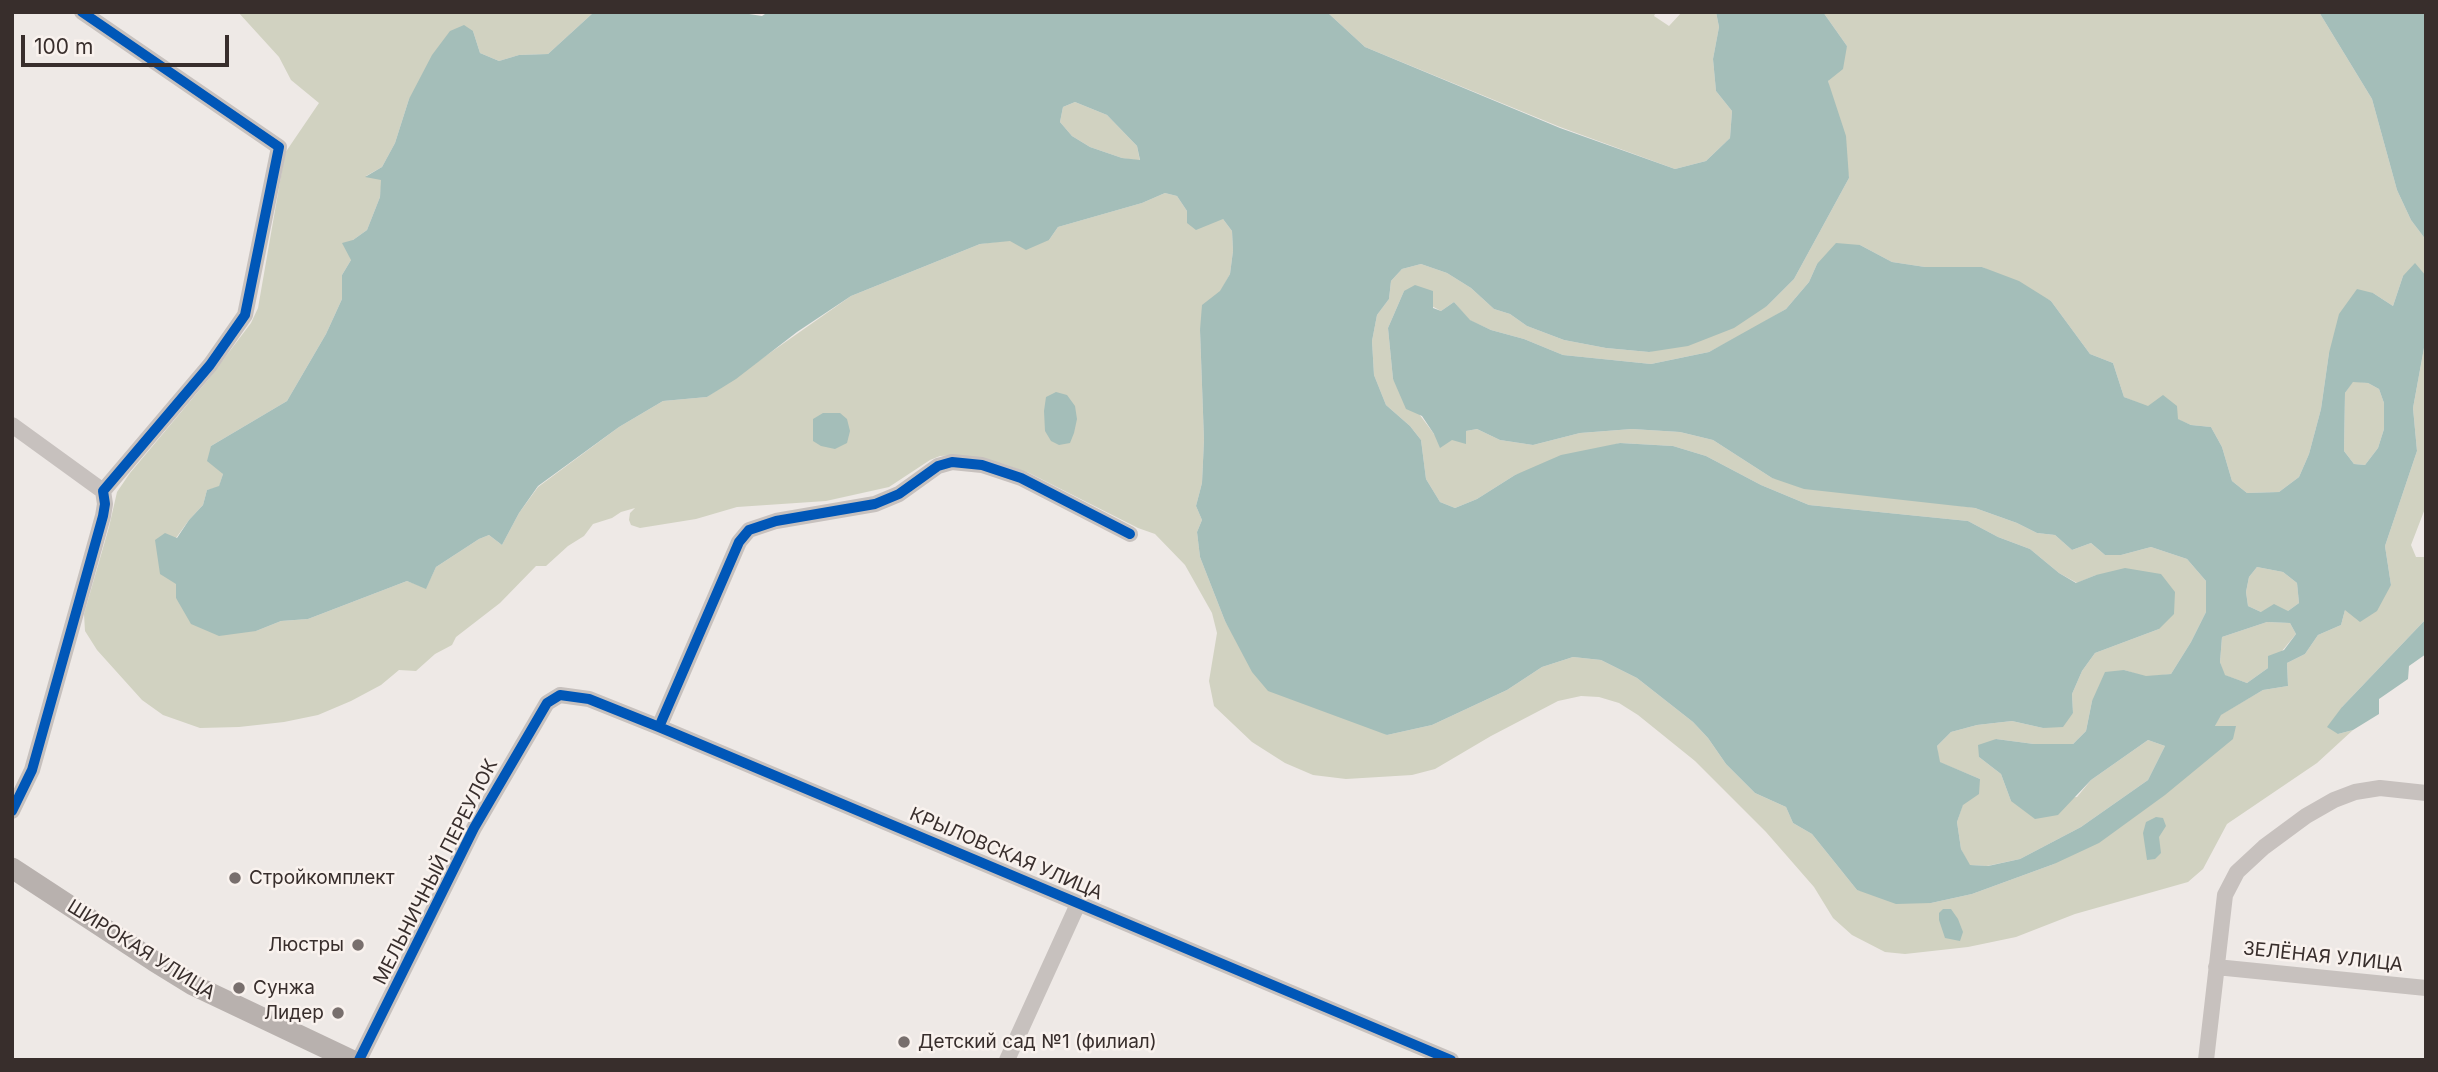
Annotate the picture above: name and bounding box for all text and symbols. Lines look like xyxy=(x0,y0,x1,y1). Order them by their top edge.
scale bar xyxy=(24,21,233,65)
text: 100 m xyxy=(34,34,93,59)
street label: МЕЛЬНИЧНЫЙ ПЕРЕУЛОК xyxy=(369,755,503,989)
street label: КРЫЛОВСКАЯ УЛИЦА xyxy=(906,803,1106,905)
place label: Стройкомплект xyxy=(249,867,395,889)
marker: Стройкомплект xyxy=(227,870,243,886)
street label: ШИРОКАЯ УЛИЦА xyxy=(63,895,219,1005)
place label: Люстры xyxy=(268,934,344,956)
marker: Люстры xyxy=(350,937,366,953)
street label: ЗЕЛЁНАЯ УЛИЦА xyxy=(2242,937,2404,977)
place label: Сунжа xyxy=(253,977,315,999)
marker: Сунжа xyxy=(231,980,247,996)
place label: Лидер xyxy=(264,1002,324,1024)
marker: Лидер xyxy=(330,1005,346,1021)
place label: Детский сад №1 (филиал) xyxy=(918,1031,1157,1053)
marker: Детский сад №1 (филиал) xyxy=(896,1034,912,1050)

